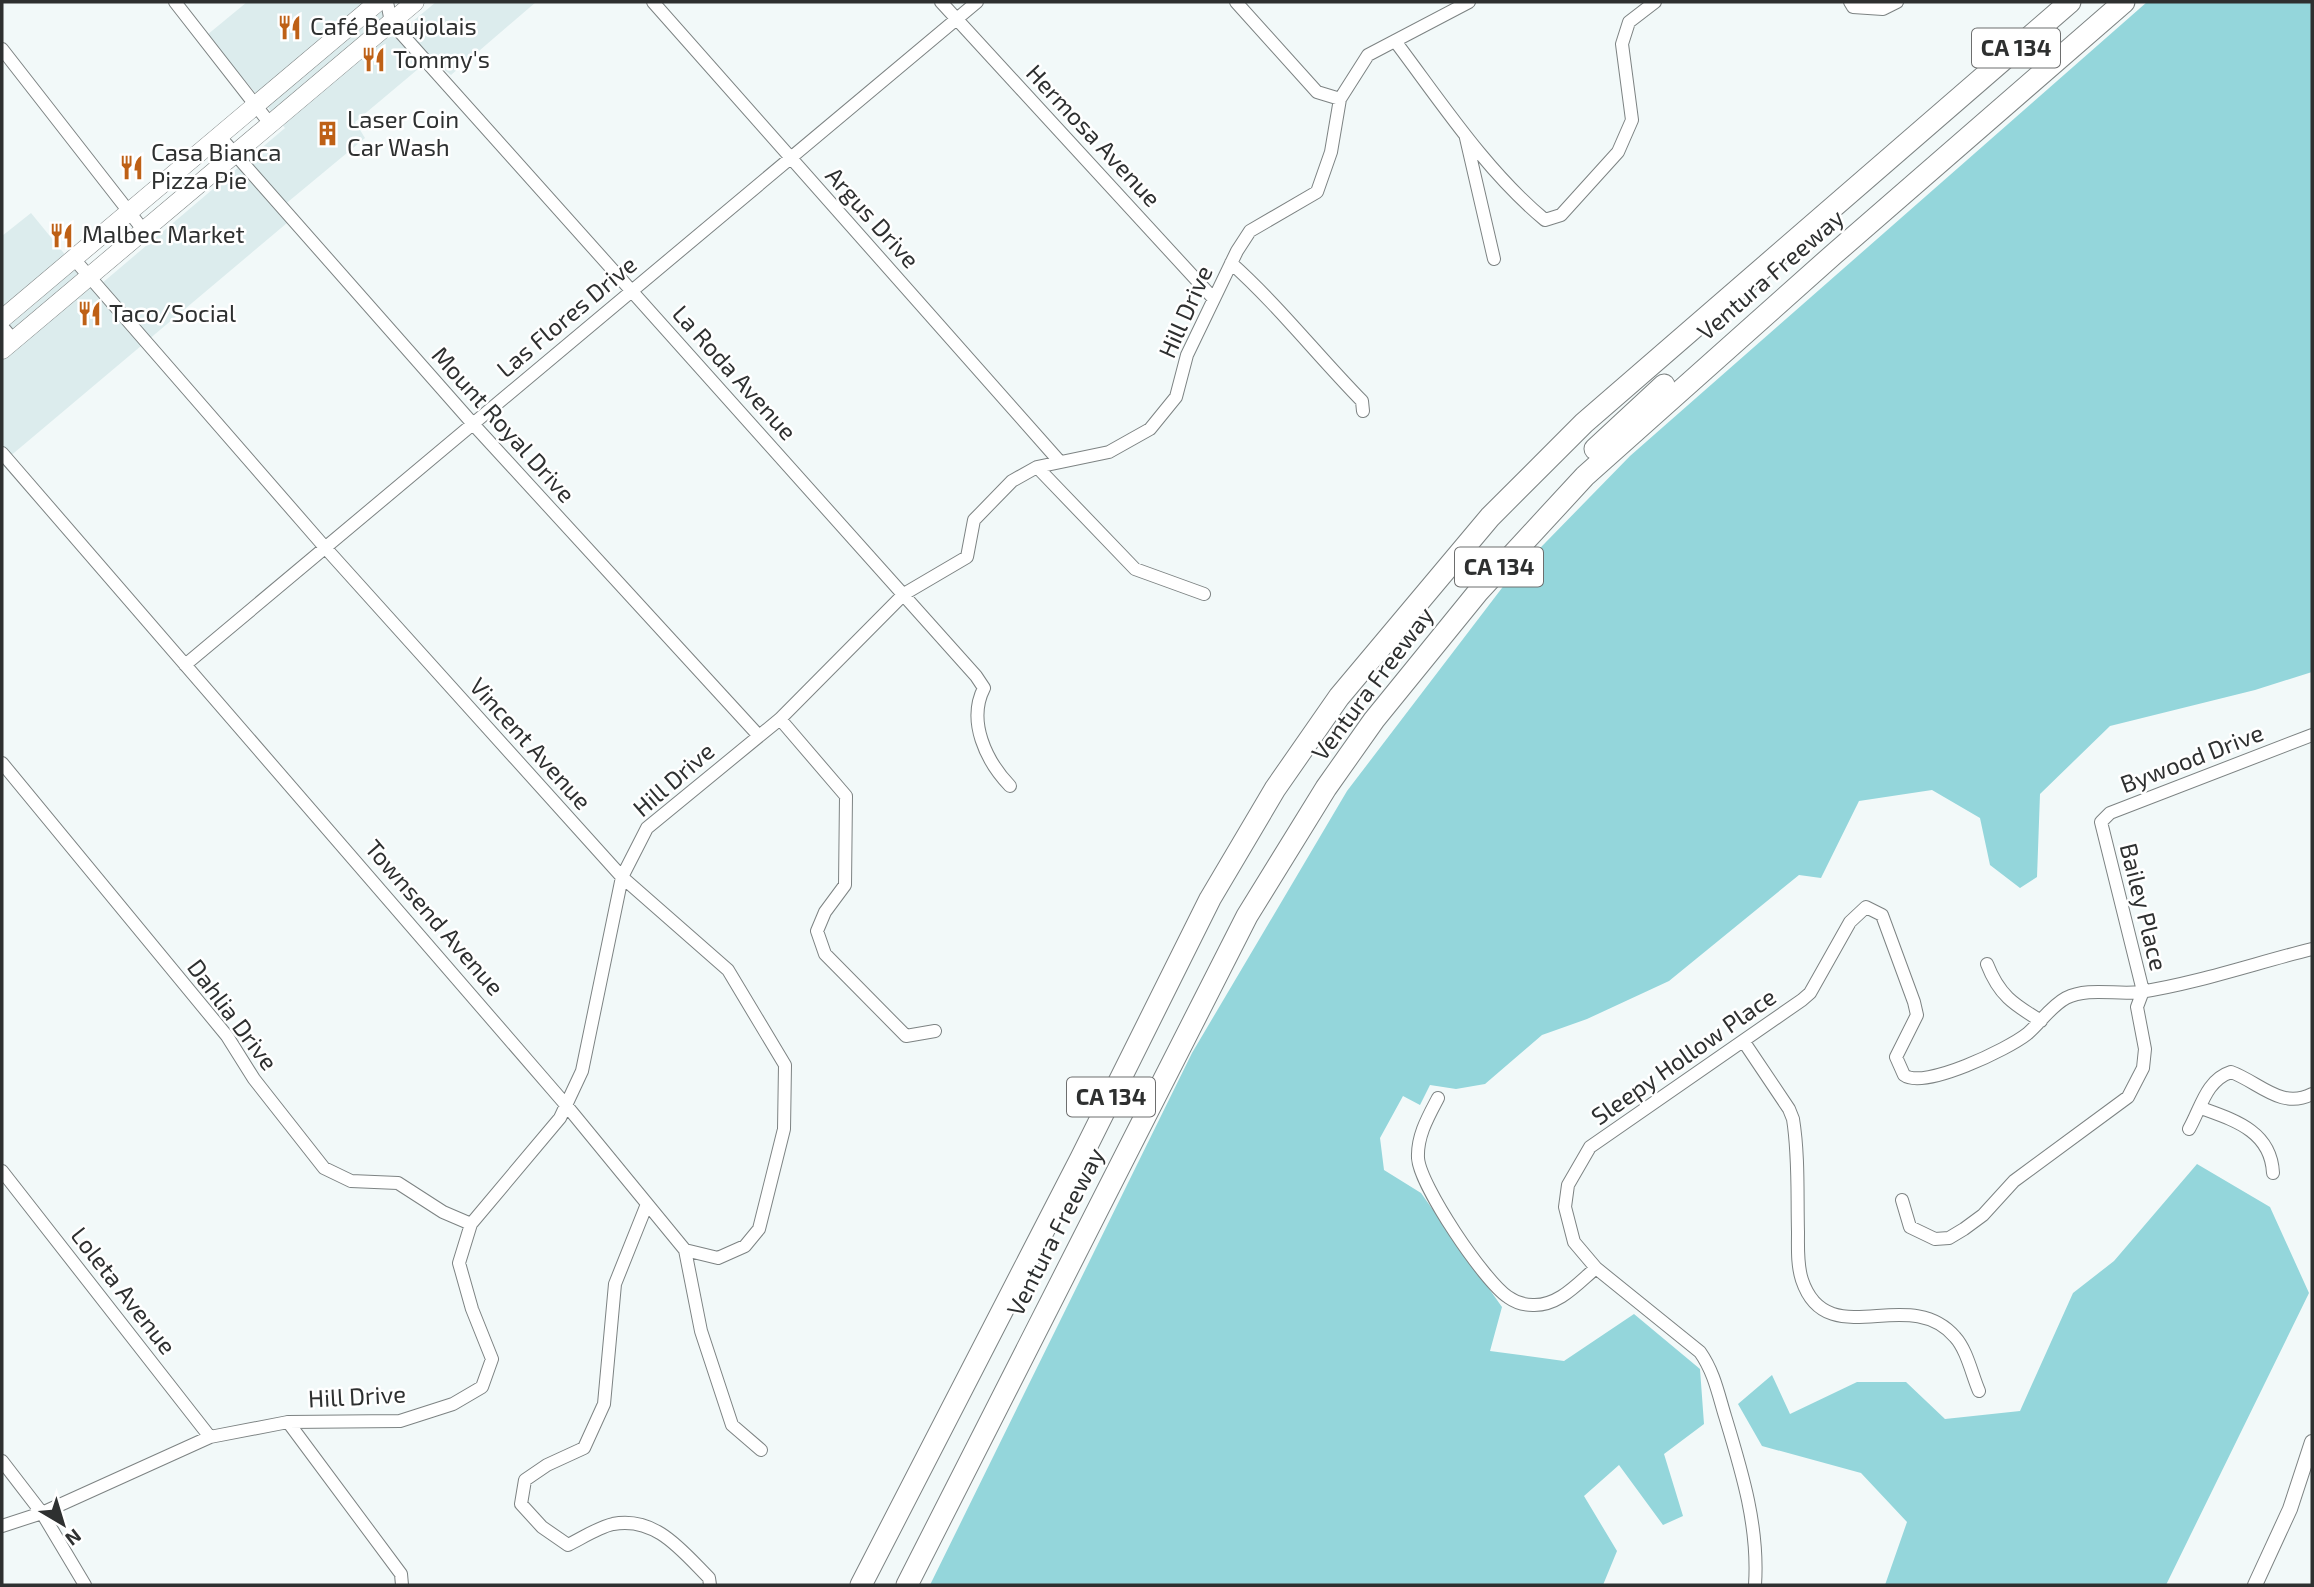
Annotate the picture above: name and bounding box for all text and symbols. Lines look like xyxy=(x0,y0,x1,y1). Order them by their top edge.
place label: Café Beaujolais xyxy=(310,11,477,40)
restaurant icon: Café Beaujolais xyxy=(276,13,304,41)
road number: CA 134 xyxy=(1972,28,2060,68)
place label: Tommy's xyxy=(393,44,490,73)
restaurant icon: Tommy's xyxy=(359,46,387,74)
street label: Hermosa Avenue xyxy=(1021,58,1167,212)
place label: Laser Coin Car Wash xyxy=(347,104,459,161)
building icon: Laser Coin Car Wash xyxy=(313,120,341,148)
place label: Casa Bianca Pizza Pie xyxy=(151,137,281,194)
restaurant icon: Casa Bianca Pizza Pie xyxy=(117,153,145,181)
street label: Argus Drive xyxy=(820,160,926,274)
street label: Ventura Freeway xyxy=(1691,202,1849,345)
place label: Malbec Market xyxy=(82,219,245,248)
restaurant icon: Malbec Market xyxy=(48,221,76,249)
street label: Las Flores Drive xyxy=(490,249,642,383)
street label: Hill Drive xyxy=(1151,261,1218,362)
place label: Taco/Social xyxy=(109,298,236,327)
street label: La Roda Avenue xyxy=(667,299,803,445)
restaurant icon: Taco/Social xyxy=(75,300,103,328)
street label: Mount Royal Drive xyxy=(427,340,582,508)
road number: CA 134 xyxy=(1455,548,1543,586)
street label: Ventura Freeway xyxy=(1305,600,1439,766)
street label: Vincent Avenue xyxy=(464,671,598,815)
street label: Bywood Drive xyxy=(2116,717,2267,798)
street label: Hill Drive xyxy=(627,736,719,822)
street label: Townsend Avenue xyxy=(360,833,511,1001)
street label: Bailey Place xyxy=(2115,840,2174,973)
street label: Dahlia Drive xyxy=(182,953,284,1075)
street label: Sleepy Hollow Place xyxy=(1585,981,1781,1130)
road number: CA 134 xyxy=(1067,1078,1155,1116)
street label: Ventura Freeway xyxy=(1000,1142,1110,1320)
street label: Loleta Avenue xyxy=(66,1221,183,1359)
street label: Hill Drive xyxy=(307,1378,407,1413)
north arrow xyxy=(28,1489,98,1559)
text: N xyxy=(61,1525,86,1551)

